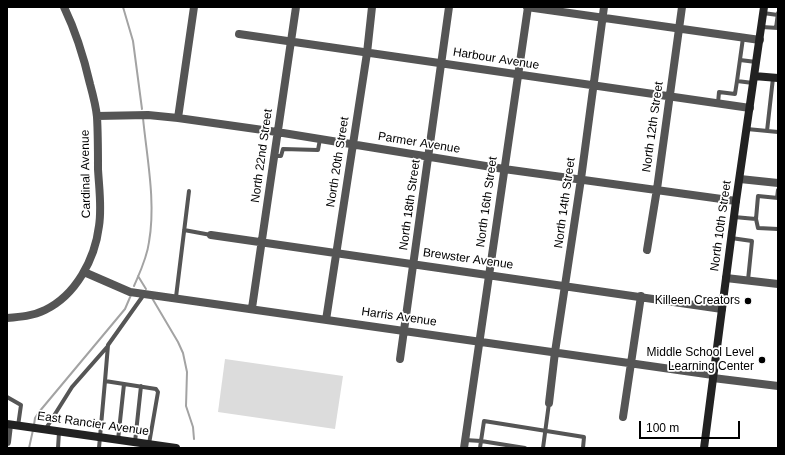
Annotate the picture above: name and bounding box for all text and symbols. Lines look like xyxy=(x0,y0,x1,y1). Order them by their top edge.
street label: Harbour Avenue xyxy=(452,45,540,73)
street label: North 12th Street xyxy=(640,81,666,173)
street label: North 22nd Street xyxy=(248,108,276,204)
street label: North 20th Street xyxy=(324,116,352,208)
street label: Parmer Avenue xyxy=(377,129,461,157)
street label: Cardinal Avenue xyxy=(78,130,94,218)
street label: North 16th Street xyxy=(474,156,500,248)
street label: North 14th Street xyxy=(552,157,578,249)
street label: North 18th Street xyxy=(397,159,423,251)
street label: North 10th Street xyxy=(708,180,734,272)
street label: Brewster Avenue xyxy=(422,246,514,272)
place label: Killeen Creators xyxy=(655,294,740,308)
marker: Killeen Creators xyxy=(743,296,753,306)
street label: Harris Avenue xyxy=(360,305,438,329)
place label: Middle School Level Learning Center xyxy=(647,346,754,374)
marker: Middle School Level Learning Center xyxy=(757,355,767,365)
street label: East Rancier Avenue xyxy=(36,409,150,439)
scale bar xyxy=(641,413,742,439)
text: 100 m xyxy=(646,421,679,435)

